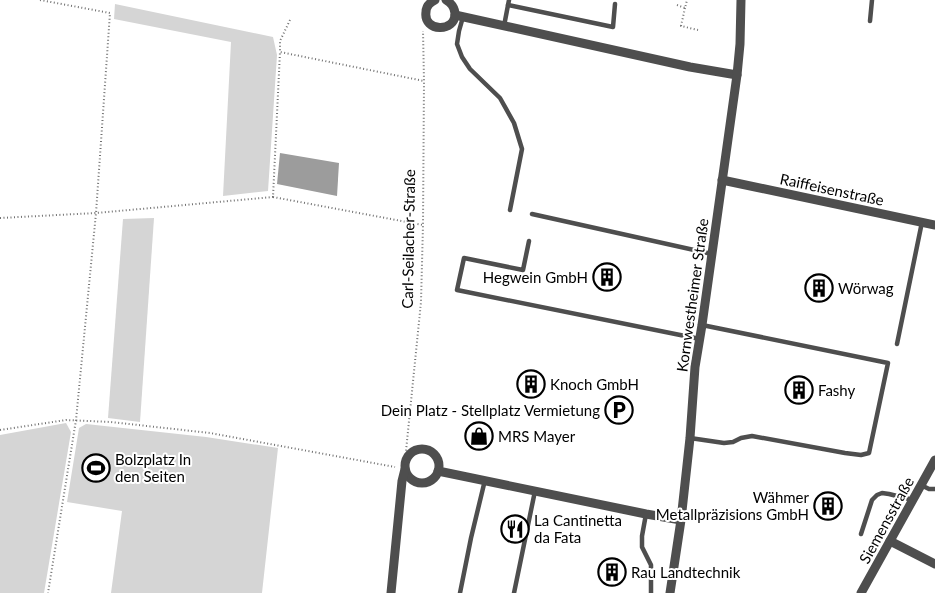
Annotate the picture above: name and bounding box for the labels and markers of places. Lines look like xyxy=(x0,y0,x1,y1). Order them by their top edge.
building icon: Hegwein GmbH xyxy=(592,262,622,292)
place label: Hegwein GmbH xyxy=(483,268,588,286)
building icon: Wörwag xyxy=(804,273,834,303)
place label: Wörwag xyxy=(838,279,894,297)
building icon: Knoch GmbH xyxy=(516,369,546,399)
place label: Knoch GmbH xyxy=(550,375,639,393)
building icon: Fashy xyxy=(784,375,814,405)
place label: Fashy xyxy=(818,381,856,399)
parking icon: Dein Platz - Stellplatz Vermietung xyxy=(604,395,634,425)
place label: Dein Platz - Stellplatz Vermietung xyxy=(381,401,600,419)
shop icon: MRS Mayer xyxy=(464,421,494,451)
place label: MRS Mayer xyxy=(498,427,576,445)
place label: Bolzplatz In den Seiten xyxy=(115,450,191,485)
sports icon: Bolzplatz In den Seiten xyxy=(81,453,111,483)
place label: Wähmer Metallpräzisions GmbH xyxy=(656,488,810,523)
building icon: Wähmer Metallpräzisions GmbH xyxy=(813,491,843,521)
place label: La Cantinetta da Fata xyxy=(534,511,622,546)
restaurant icon: La Cantinetta da Fata xyxy=(500,514,530,544)
building icon: Rau Landtechnik xyxy=(597,557,627,587)
place label: Rau Landtechnik xyxy=(631,563,741,581)

